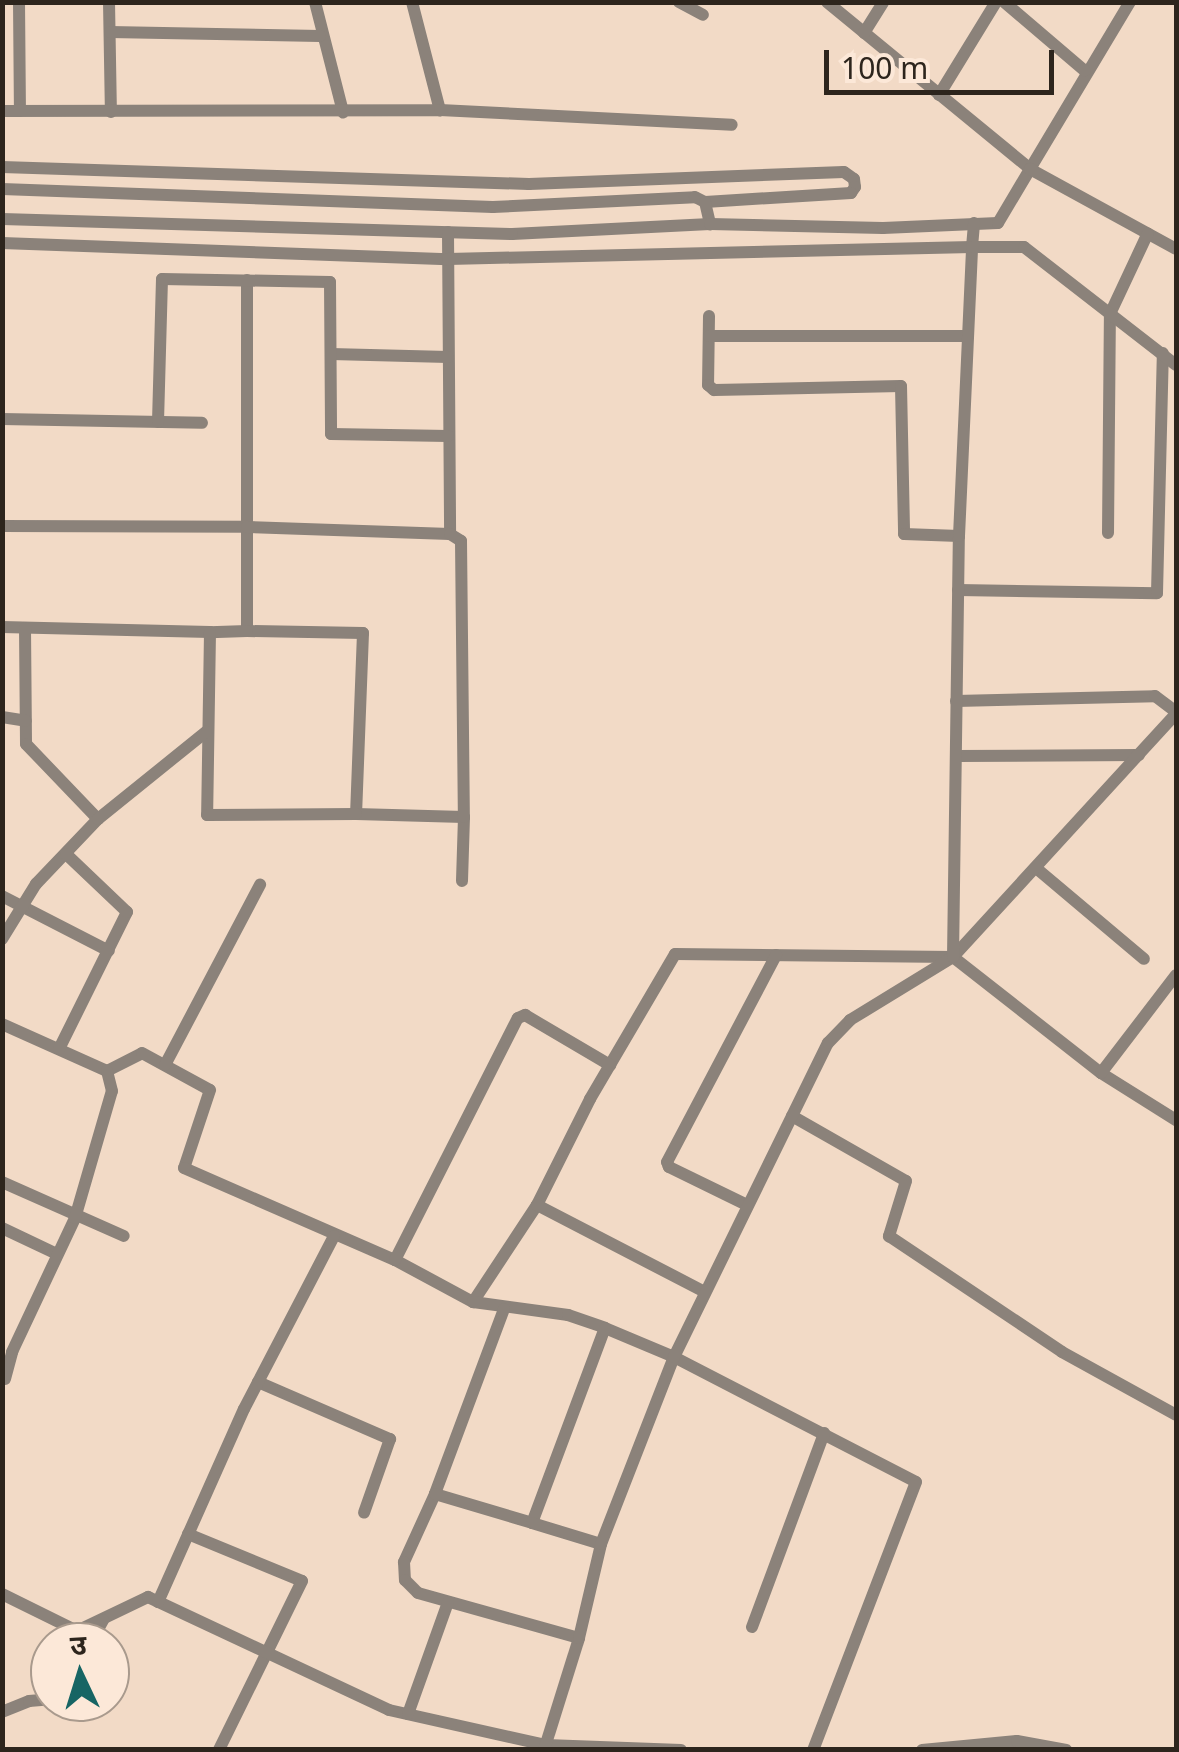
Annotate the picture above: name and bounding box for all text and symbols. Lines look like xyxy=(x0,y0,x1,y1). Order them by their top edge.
scale bar xyxy=(829,30,1059,92)
text: 100 m xyxy=(841,47,928,88)
north arrow xyxy=(30,1622,130,1722)
text: उ xyxy=(69,1625,88,1664)

